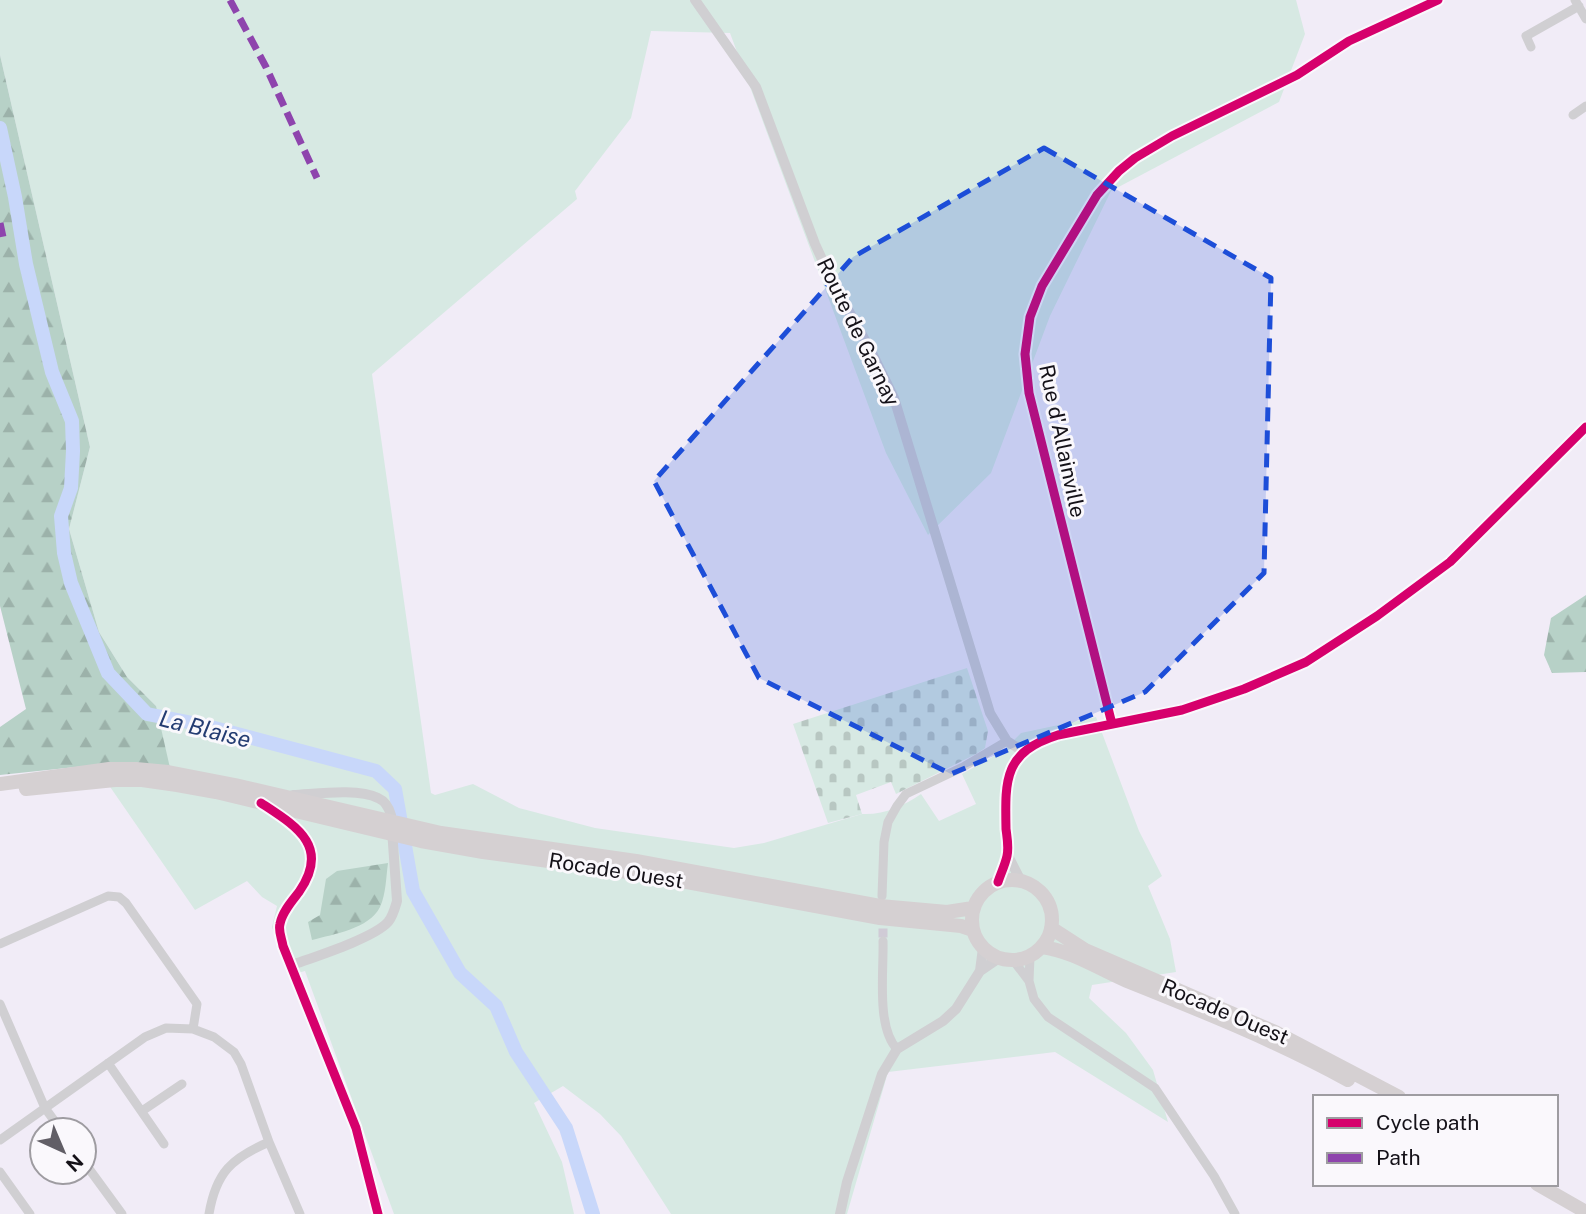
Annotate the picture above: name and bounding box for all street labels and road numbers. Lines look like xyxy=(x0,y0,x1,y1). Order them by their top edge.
street label: Route de Garnay xyxy=(812,254,905,410)
street label: Rue d'Allainville xyxy=(1034,362,1091,520)
street label: Rocade Ouest xyxy=(547,848,685,893)
street label: Rocade Ouest xyxy=(1158,973,1293,1050)

